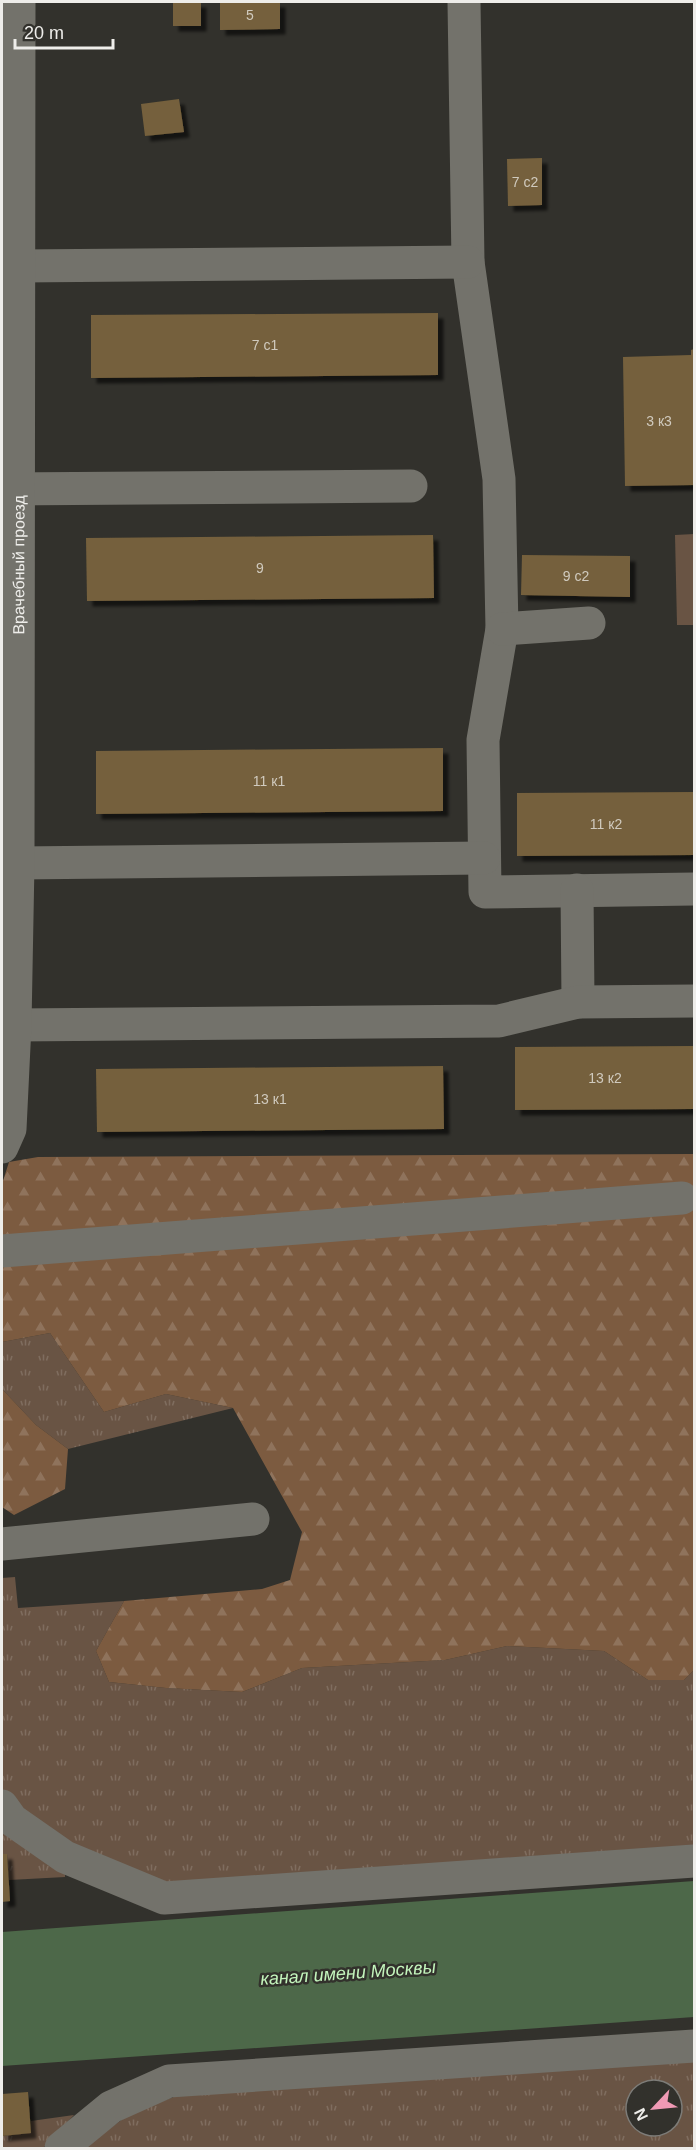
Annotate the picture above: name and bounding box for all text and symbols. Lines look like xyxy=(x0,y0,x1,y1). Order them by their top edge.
house number: 5 xyxy=(246,7,254,23)
scale bar xyxy=(15,12,112,50)
text: 20 m xyxy=(24,23,64,43)
house number: 7 с2 xyxy=(512,174,538,190)
house number: 7 с1 xyxy=(252,337,278,353)
house number: 3 к3 xyxy=(646,413,672,429)
street label: Врачебный проезд xyxy=(10,494,27,635)
house number: 9 xyxy=(256,560,264,576)
house number: 9 с2 xyxy=(563,568,589,584)
house number: 11 к1 xyxy=(253,773,285,789)
house number: 11 к2 xyxy=(590,816,622,832)
house number: 13 к2 xyxy=(588,1070,622,1086)
house number: 13 к1 xyxy=(253,1091,287,1107)
water label: канал имени Москвы xyxy=(260,1957,436,1989)
north arrow xyxy=(624,2078,684,2138)
text: N xyxy=(631,2105,651,2123)

